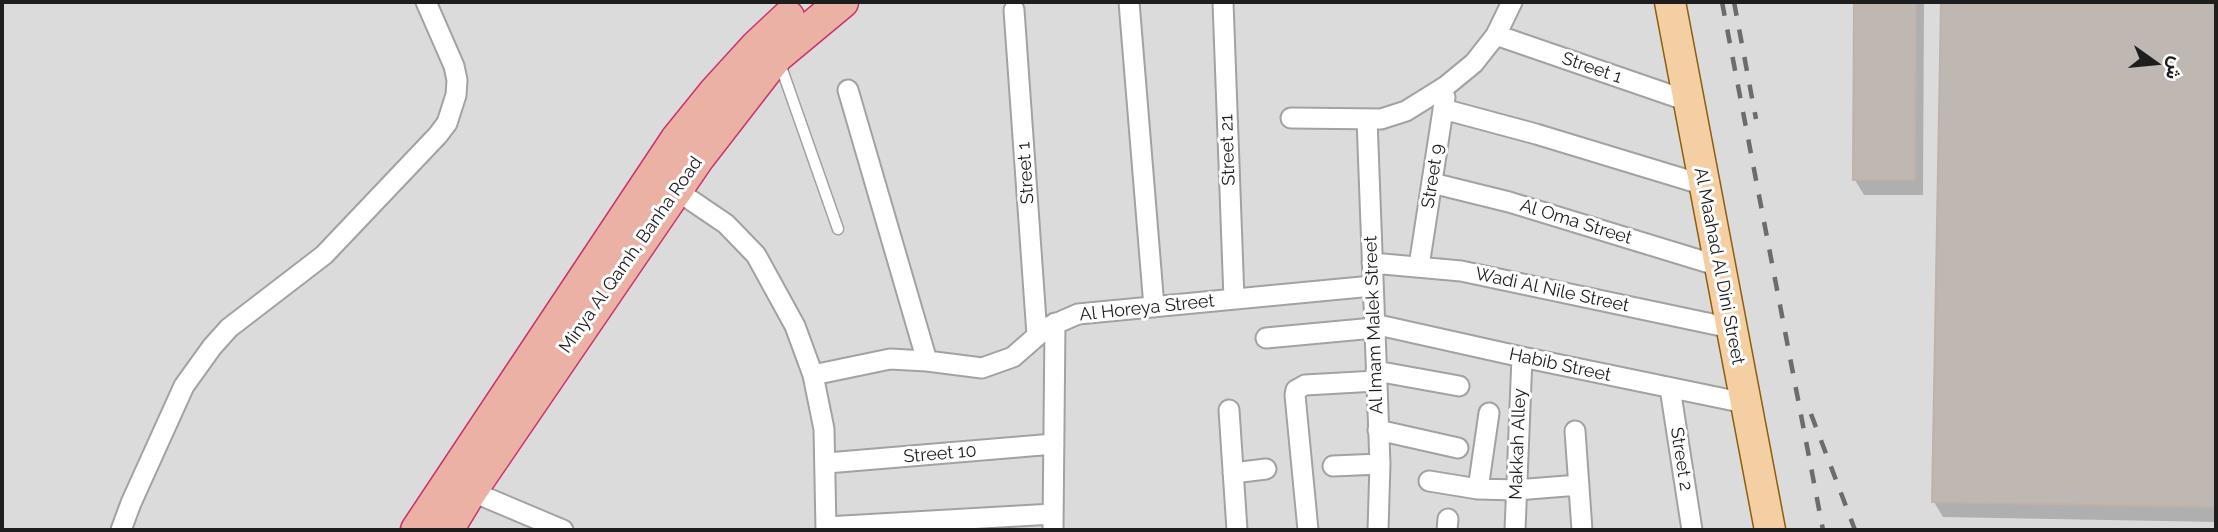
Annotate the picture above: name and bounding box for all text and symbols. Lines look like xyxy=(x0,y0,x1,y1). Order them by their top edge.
north arrow xyxy=(2120,28,2190,98)
street label: Street 1 xyxy=(1559,48,1625,88)
text: ش xyxy=(2162,55,2189,82)
street label: Street 21 xyxy=(1216,114,1240,186)
street label: Street 1 xyxy=(1013,141,1039,205)
street label: Street 9 xyxy=(1417,142,1449,210)
street label: Minya Al Qamh, Banha Road xyxy=(555,153,707,357)
street label: Al Maahad Al Dini Street xyxy=(1689,166,1749,366)
street label: Al Oma Street xyxy=(1517,195,1635,249)
street label: Al Imam Malek Street xyxy=(1360,235,1388,415)
street label: Wadi Al Nile Street xyxy=(1473,263,1631,317)
street label: Al Horeya Street xyxy=(1078,290,1216,326)
street label: Habib Street xyxy=(1507,344,1613,386)
street label: Makkah Alley xyxy=(1505,388,1531,500)
street label: Street 2 xyxy=(1665,426,1697,492)
street label: Street 10 xyxy=(903,440,977,468)

